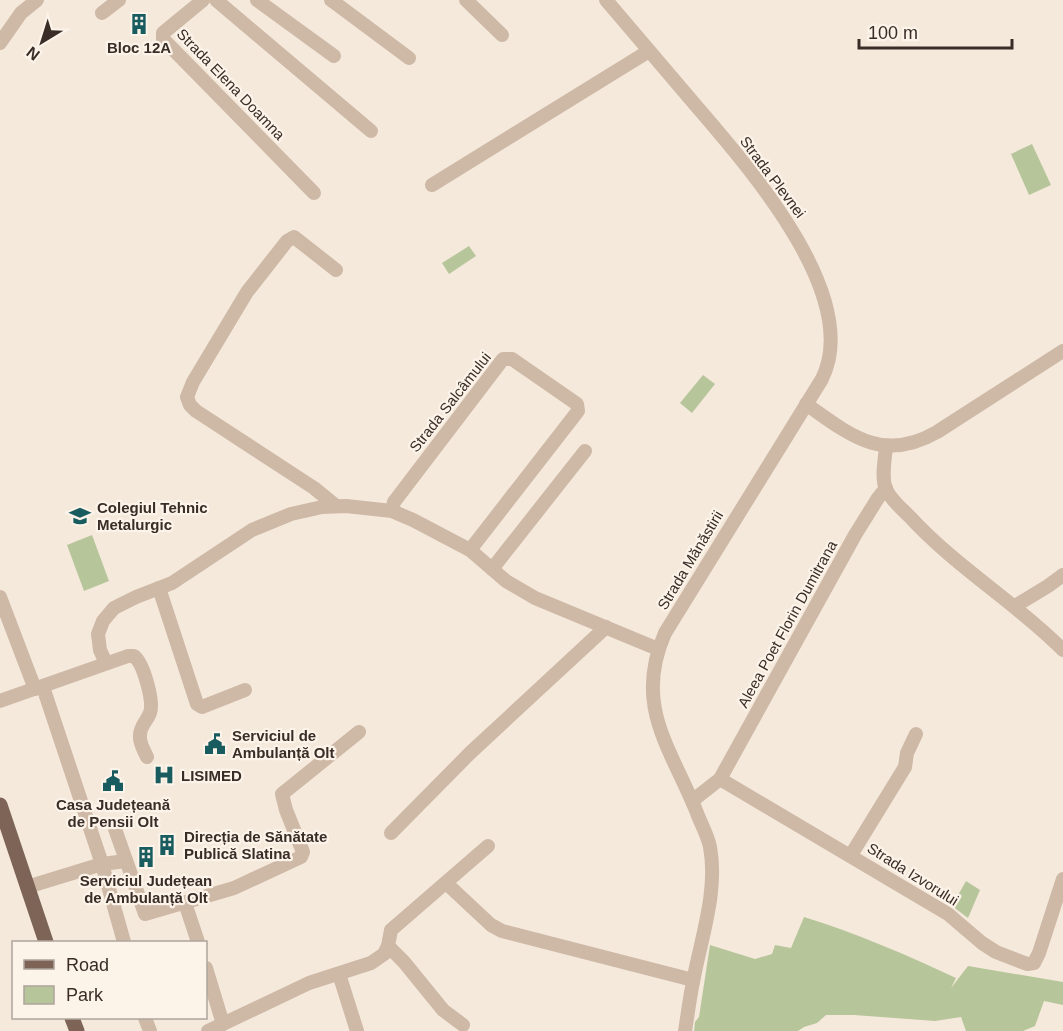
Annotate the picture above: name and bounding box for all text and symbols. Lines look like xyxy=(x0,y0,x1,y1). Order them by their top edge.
north arrow xyxy=(12,12,72,72)
building icon: Bloc 12A xyxy=(127,12,151,36)
scale bar xyxy=(859,12,1012,50)
text: 100 m xyxy=(868,23,918,43)
street label: Strada Elena Doamna xyxy=(174,25,289,143)
place label: Bloc 12A xyxy=(107,39,171,56)
text: N xyxy=(23,43,43,64)
street label: Strada Plevnei xyxy=(737,133,809,221)
street label: Strada Salcâmului xyxy=(406,349,494,455)
place label: Colegiul Tehnic Metalurgic xyxy=(97,499,208,533)
school or university icon: Colegiul Tehnic Metalurgic xyxy=(68,504,92,528)
street label: Strada Mănăstirii xyxy=(654,507,726,613)
street label: Aleea Poet Florin Dumitrana xyxy=(734,537,840,711)
place label: Serviciul de Ambulanță Olt xyxy=(232,727,335,761)
public building icon: Serviciul de Ambulanță Olt xyxy=(203,732,227,756)
hospital icon: LISIMED xyxy=(152,763,176,787)
place label: LISIMED xyxy=(181,767,242,784)
public building icon: Casa Județeană de Pensii Olt xyxy=(101,769,125,793)
place label: Casa Județeană de Pensii Olt xyxy=(56,796,171,830)
place label: Direcția de Sănătate Publică Slatina xyxy=(184,828,327,862)
building icon: Direcția de Sănătate Publică Slatina xyxy=(155,833,179,857)
street label: Strada Izvorului xyxy=(864,839,962,909)
building icon: Serviciul Județean de Ambulanță Olt xyxy=(134,845,158,869)
place label: Serviciul Județean de Ambulanță Olt xyxy=(80,872,212,906)
legend xyxy=(12,941,207,1019)
text: Road xyxy=(66,955,109,975)
text: Park xyxy=(66,985,104,1005)

